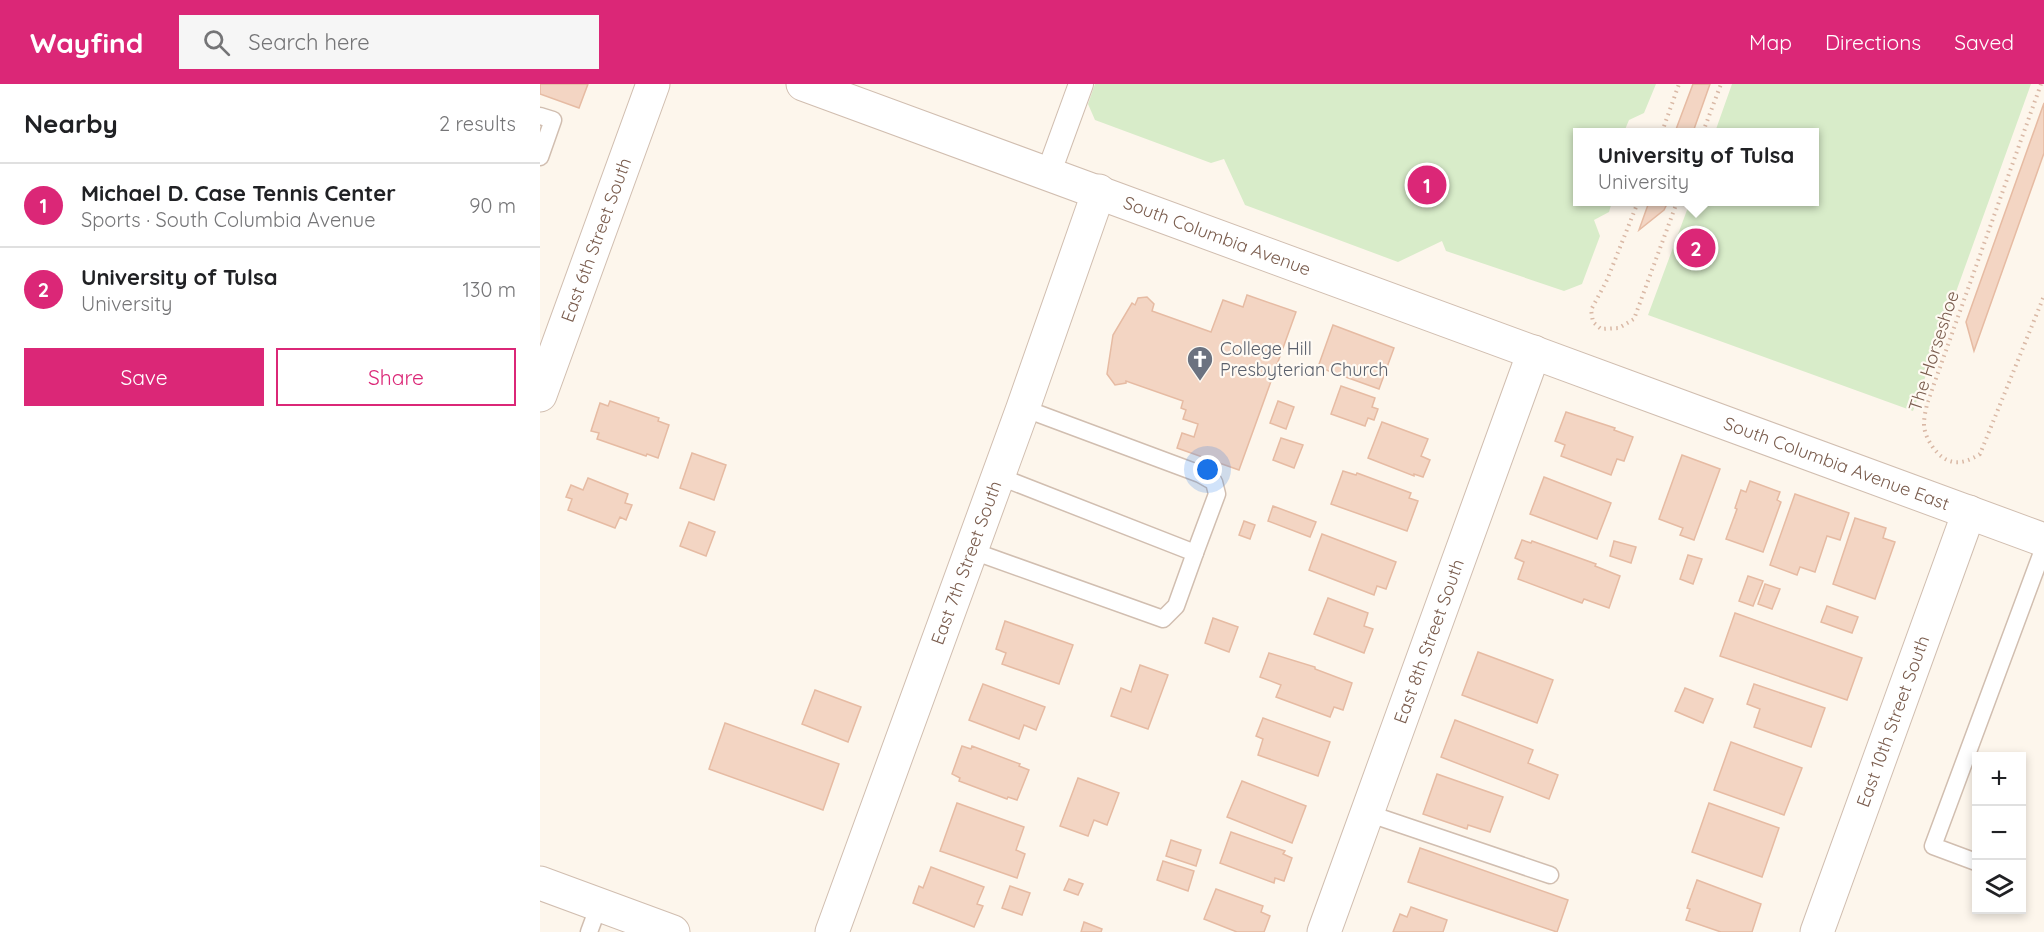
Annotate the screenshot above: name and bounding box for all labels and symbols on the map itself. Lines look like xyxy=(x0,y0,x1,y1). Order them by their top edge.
street label: East 6th Street South xyxy=(555,154,636,325)
pin: 1 xyxy=(1408,162,1446,208)
street label: South Columbia Avenue xyxy=(1120,191,1314,281)
pin: 2 xyxy=(1676,226,1716,270)
street label: The Horseshoe xyxy=(1903,288,1964,414)
place label: College Hill Presbyterian Church xyxy=(1220,337,1389,381)
church icon: College Hill Presbyterian Church xyxy=(1185,344,1215,382)
street label: South Columbia Avenue East xyxy=(1721,411,1953,515)
your location xyxy=(1193,455,1222,484)
street label: East 7th Street South xyxy=(926,477,1007,648)
street label: East 8th Street South xyxy=(1388,556,1469,727)
street label: East 10th Street South xyxy=(1851,632,1934,810)

